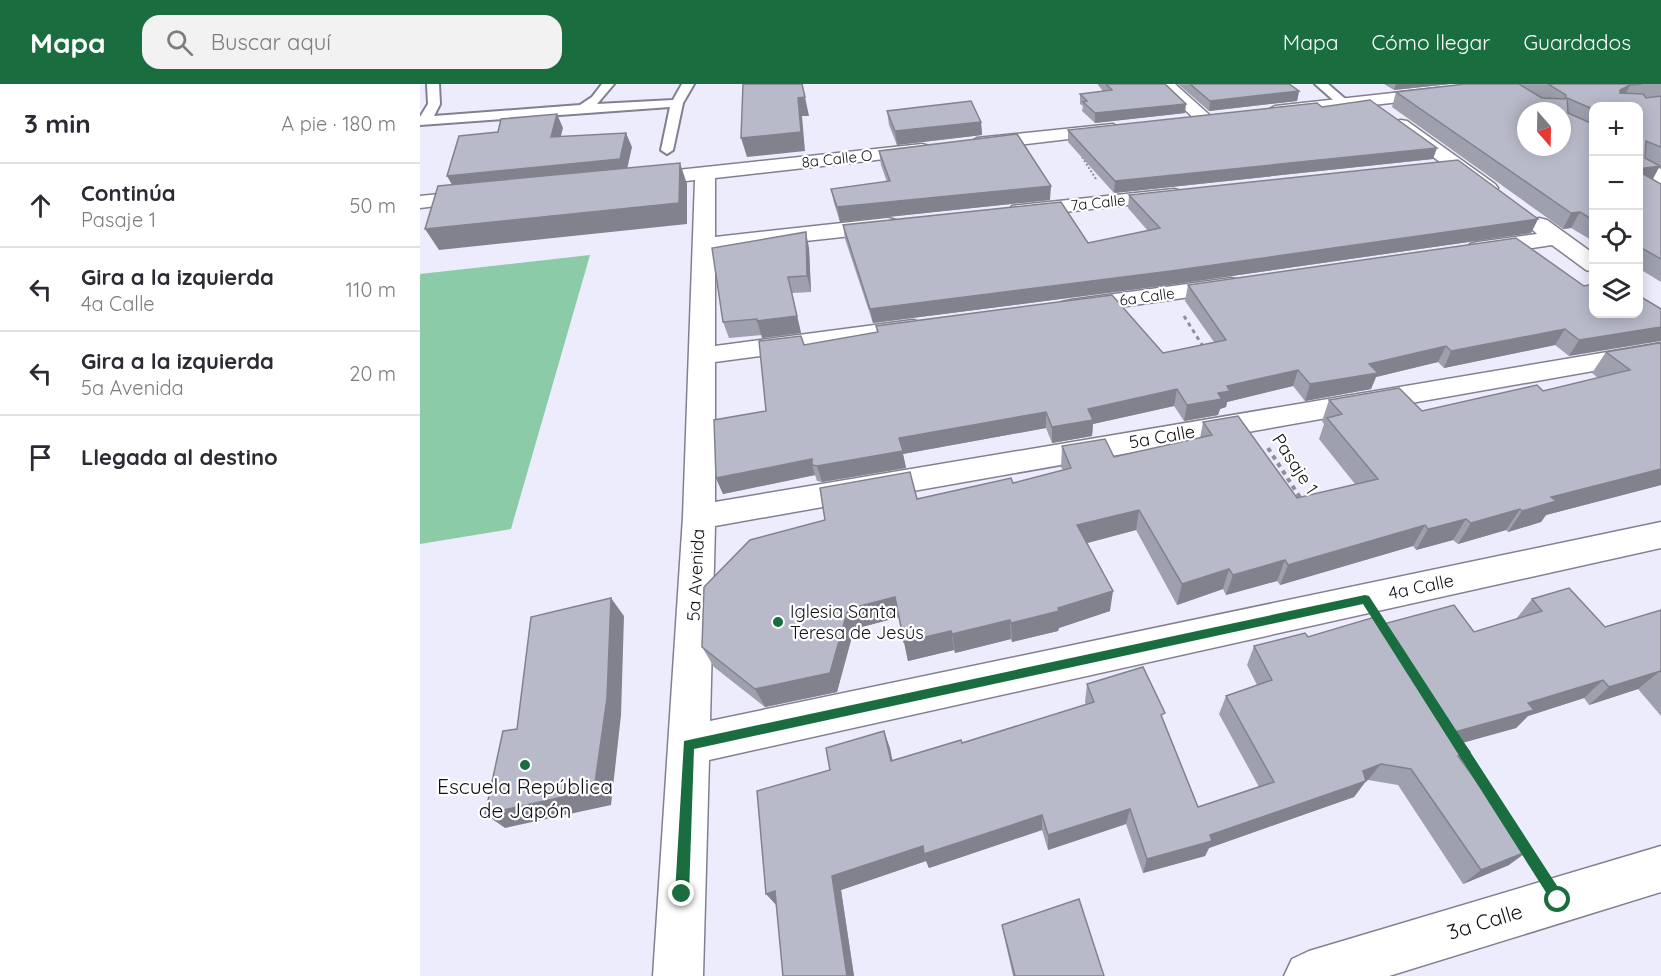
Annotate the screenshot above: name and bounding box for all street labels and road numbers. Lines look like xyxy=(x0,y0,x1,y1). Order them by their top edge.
street label: 8a Calle O xyxy=(801,145,873,172)
street label: 7a Calle xyxy=(1070,190,1126,215)
street label: 6a Calle xyxy=(1118,283,1176,310)
street label: 5a Calle xyxy=(1127,419,1197,454)
street label: Pasaje 1 xyxy=(1267,429,1323,498)
street label: 5a Avenida xyxy=(682,528,709,622)
street label: 4a Calle xyxy=(1386,568,1456,605)
street label: 3a Calle xyxy=(1444,897,1525,945)

